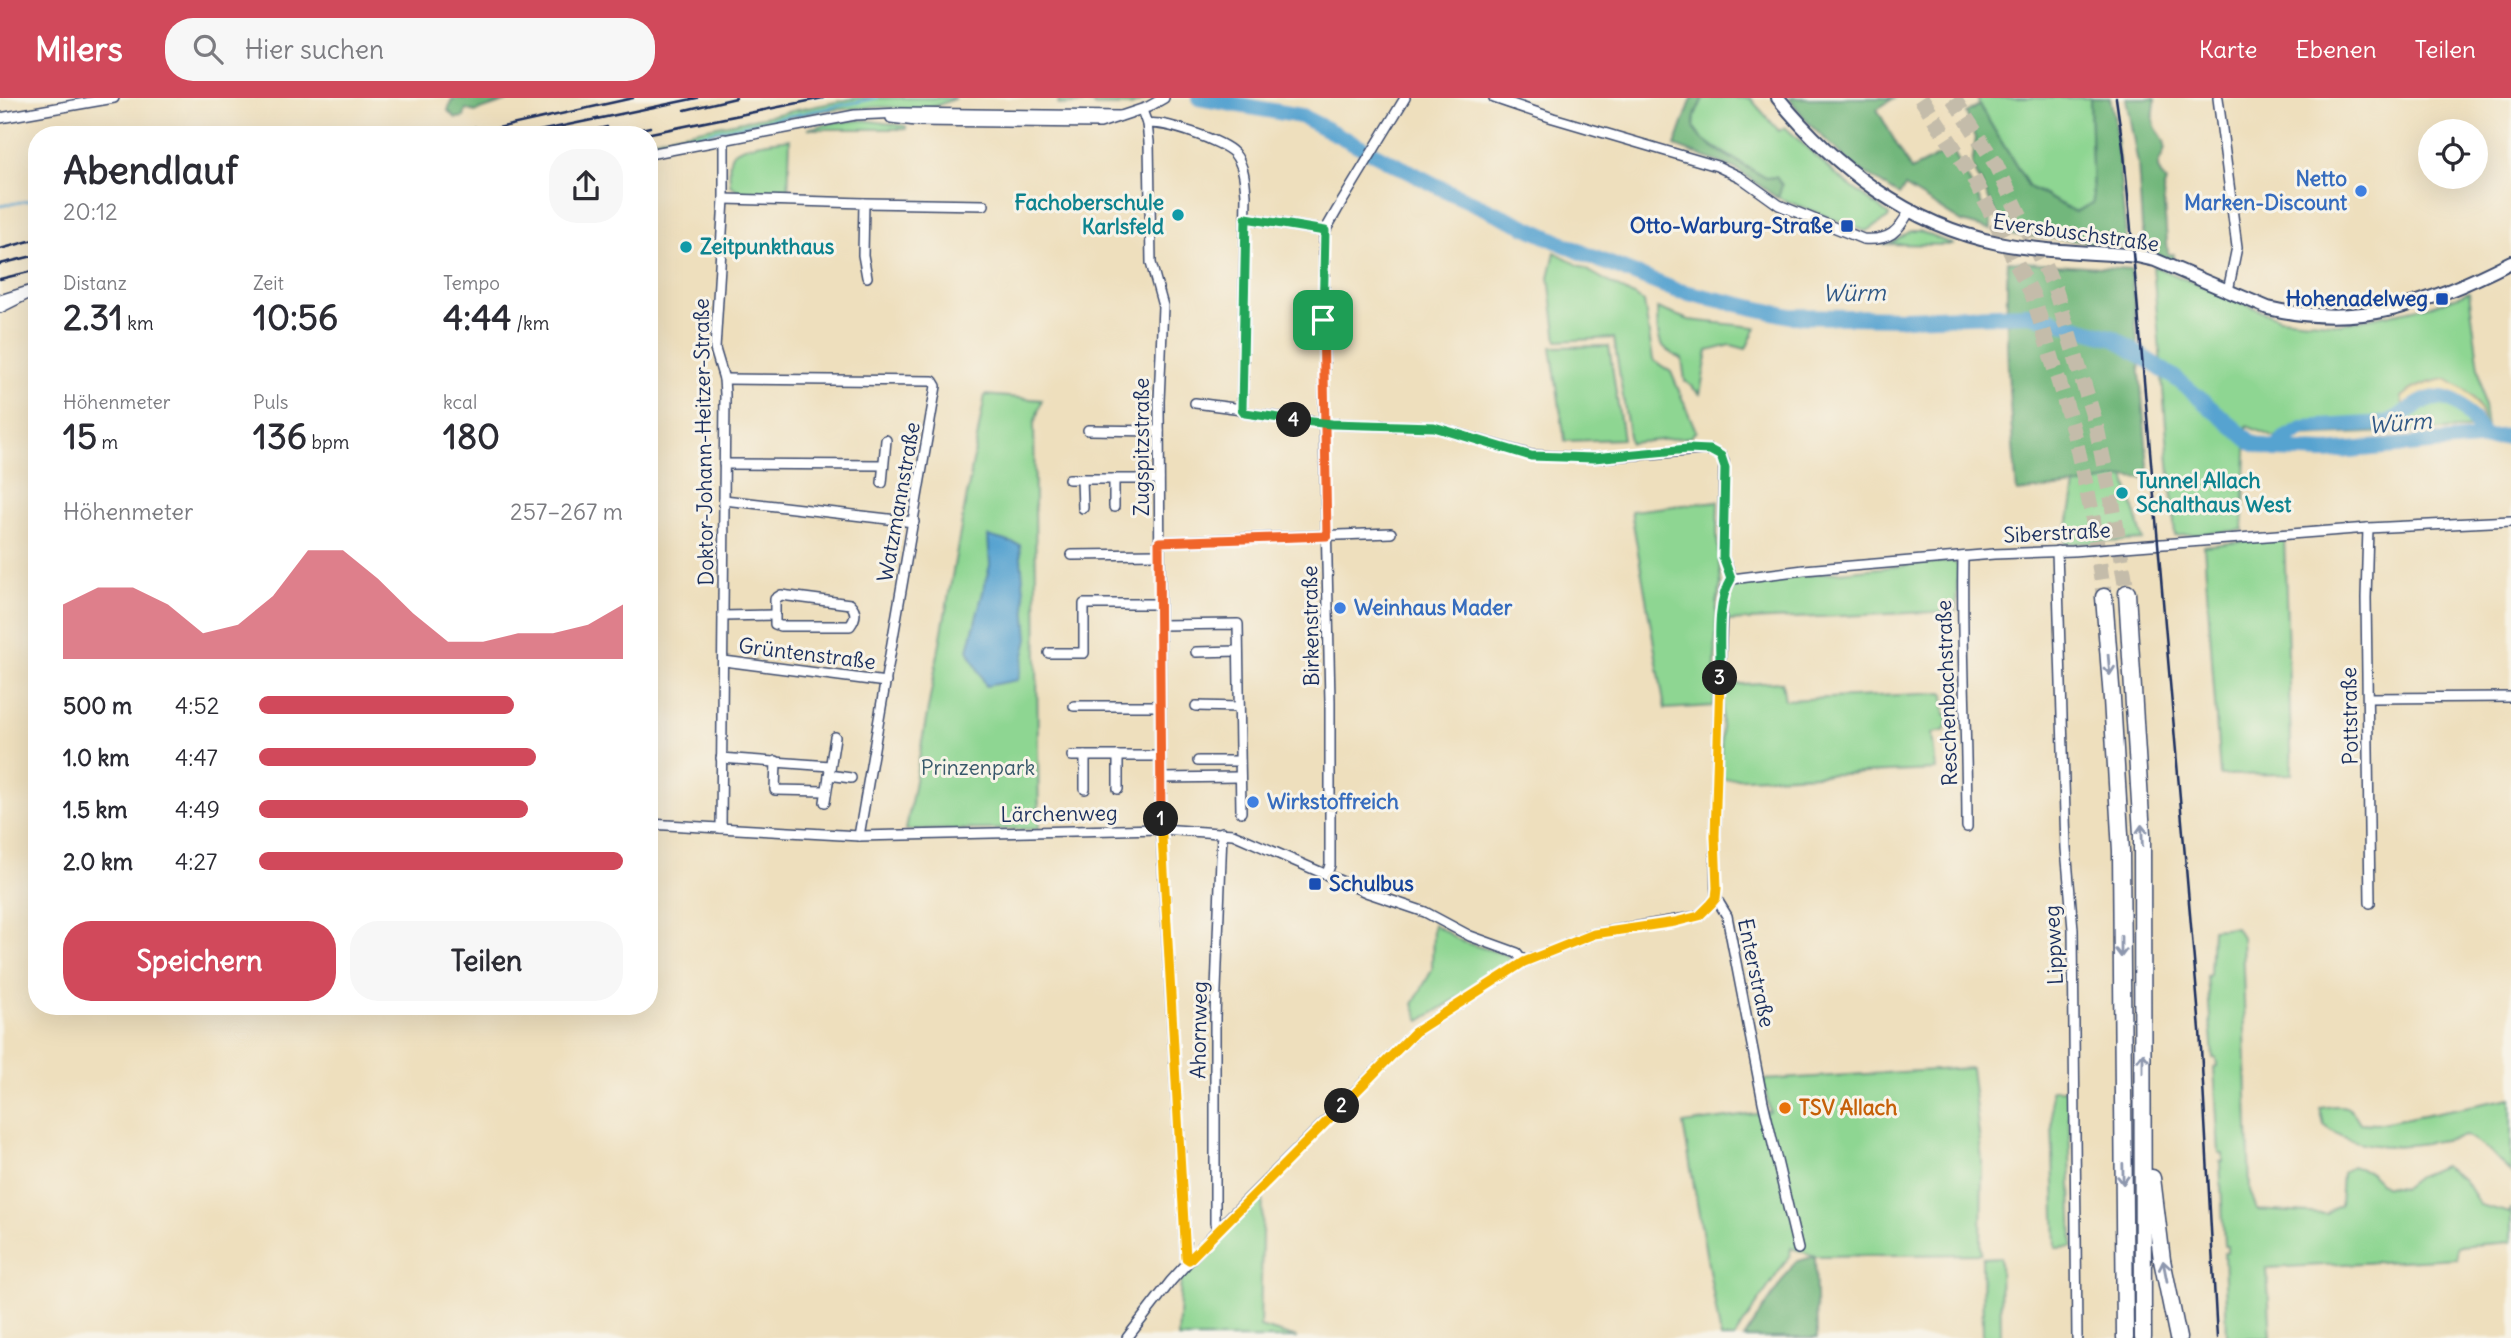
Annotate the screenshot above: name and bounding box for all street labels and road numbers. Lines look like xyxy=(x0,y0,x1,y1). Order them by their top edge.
street label: Eversbuschstraße xyxy=(1991,207,2161,258)
street label: Doktor-Johann-Heitzer-Straße xyxy=(687,298,720,586)
street label: Zugspitzstraße xyxy=(1128,378,1155,516)
street label: Watzmannstraße xyxy=(871,420,926,584)
street label: Siberstraße xyxy=(2003,516,2111,549)
street label: Birkenstraße xyxy=(1296,565,1325,687)
street label: Reschenbachstraße xyxy=(1930,600,1963,786)
street label: Grüntenstraße xyxy=(737,632,877,675)
street label: Pottstraße xyxy=(2335,667,2364,765)
street label: Lärchenweg xyxy=(1000,799,1118,828)
street label: Lippweg xyxy=(2038,905,2069,985)
street label: Enterstraße xyxy=(1732,916,1781,1030)
street label: Ahornweg xyxy=(1184,981,1213,1079)

